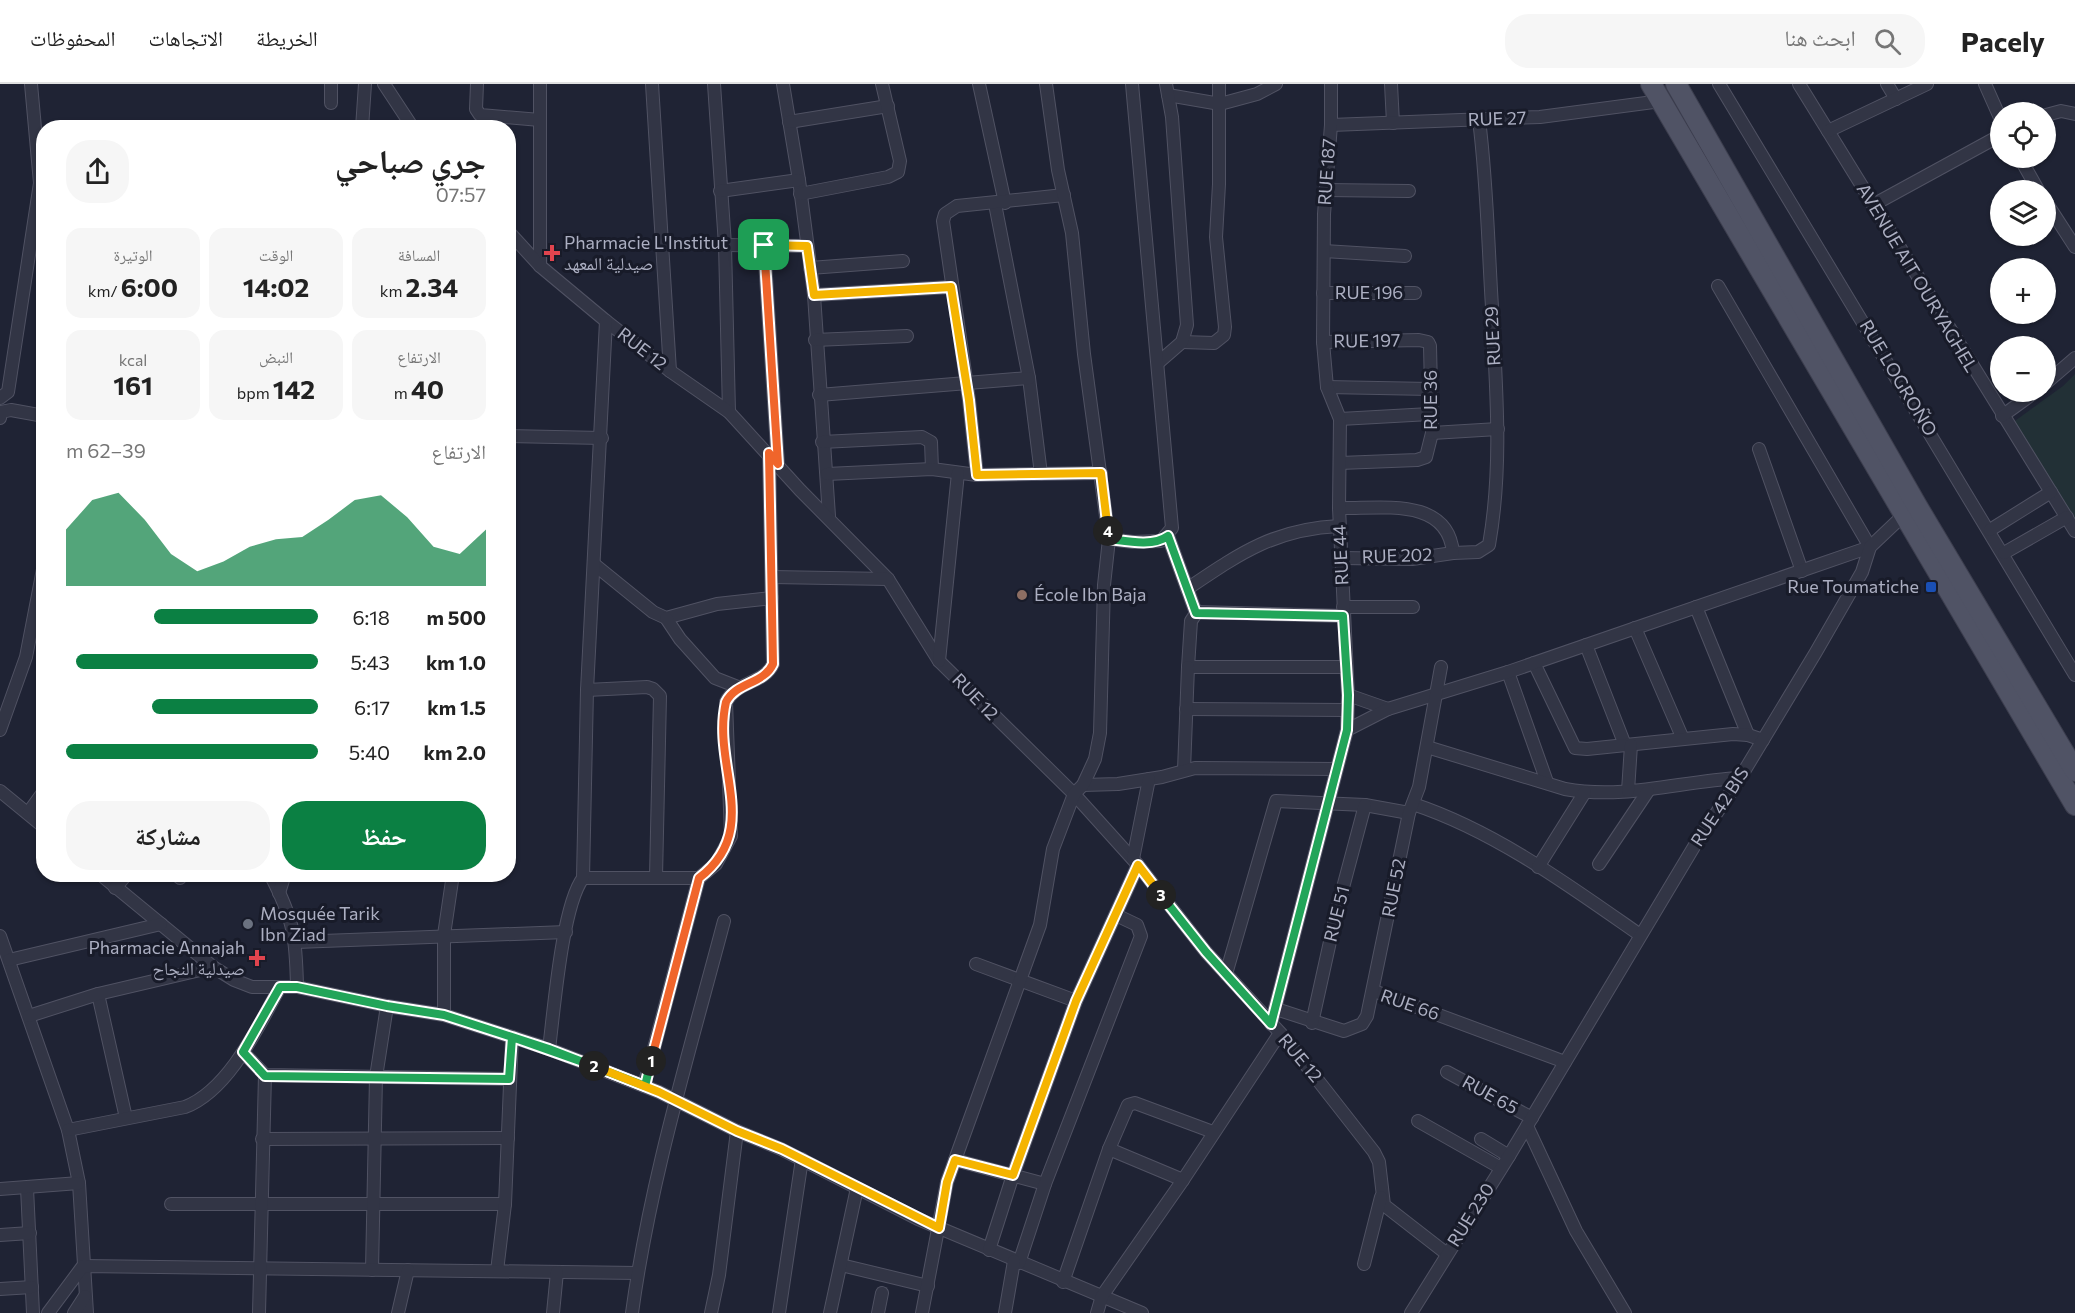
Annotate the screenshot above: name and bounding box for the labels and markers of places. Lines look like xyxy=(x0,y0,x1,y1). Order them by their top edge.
pin xyxy=(738,219,789,270)
place label: Pharmacie L'Institut صيدلية المعهد xyxy=(564,231,728,274)
marker: Pharmacie L'Institut صيدلية المعهد xyxy=(545,246,559,260)
pin: 4 xyxy=(1093,516,1123,546)
place label: Rue Toumatiche xyxy=(1787,575,1919,597)
marker: Rue Toumatiche xyxy=(1924,580,1938,594)
place label: École Ibn Baja xyxy=(1034,583,1146,605)
marker: École Ibn Baja xyxy=(1015,588,1029,602)
pin: 3 xyxy=(1146,880,1176,910)
place label: Mosquée Tarik Ibn Ziad xyxy=(260,902,380,945)
marker: Mosquée Tarik Ibn Ziad xyxy=(241,917,255,931)
place label: Pharmacie Annajah صيدلية النجاح xyxy=(88,936,245,981)
marker: Pharmacie Annajah صيدلية النجاح xyxy=(250,951,264,965)
pin: 1 xyxy=(636,1046,666,1076)
pin: 2 xyxy=(579,1051,609,1081)

